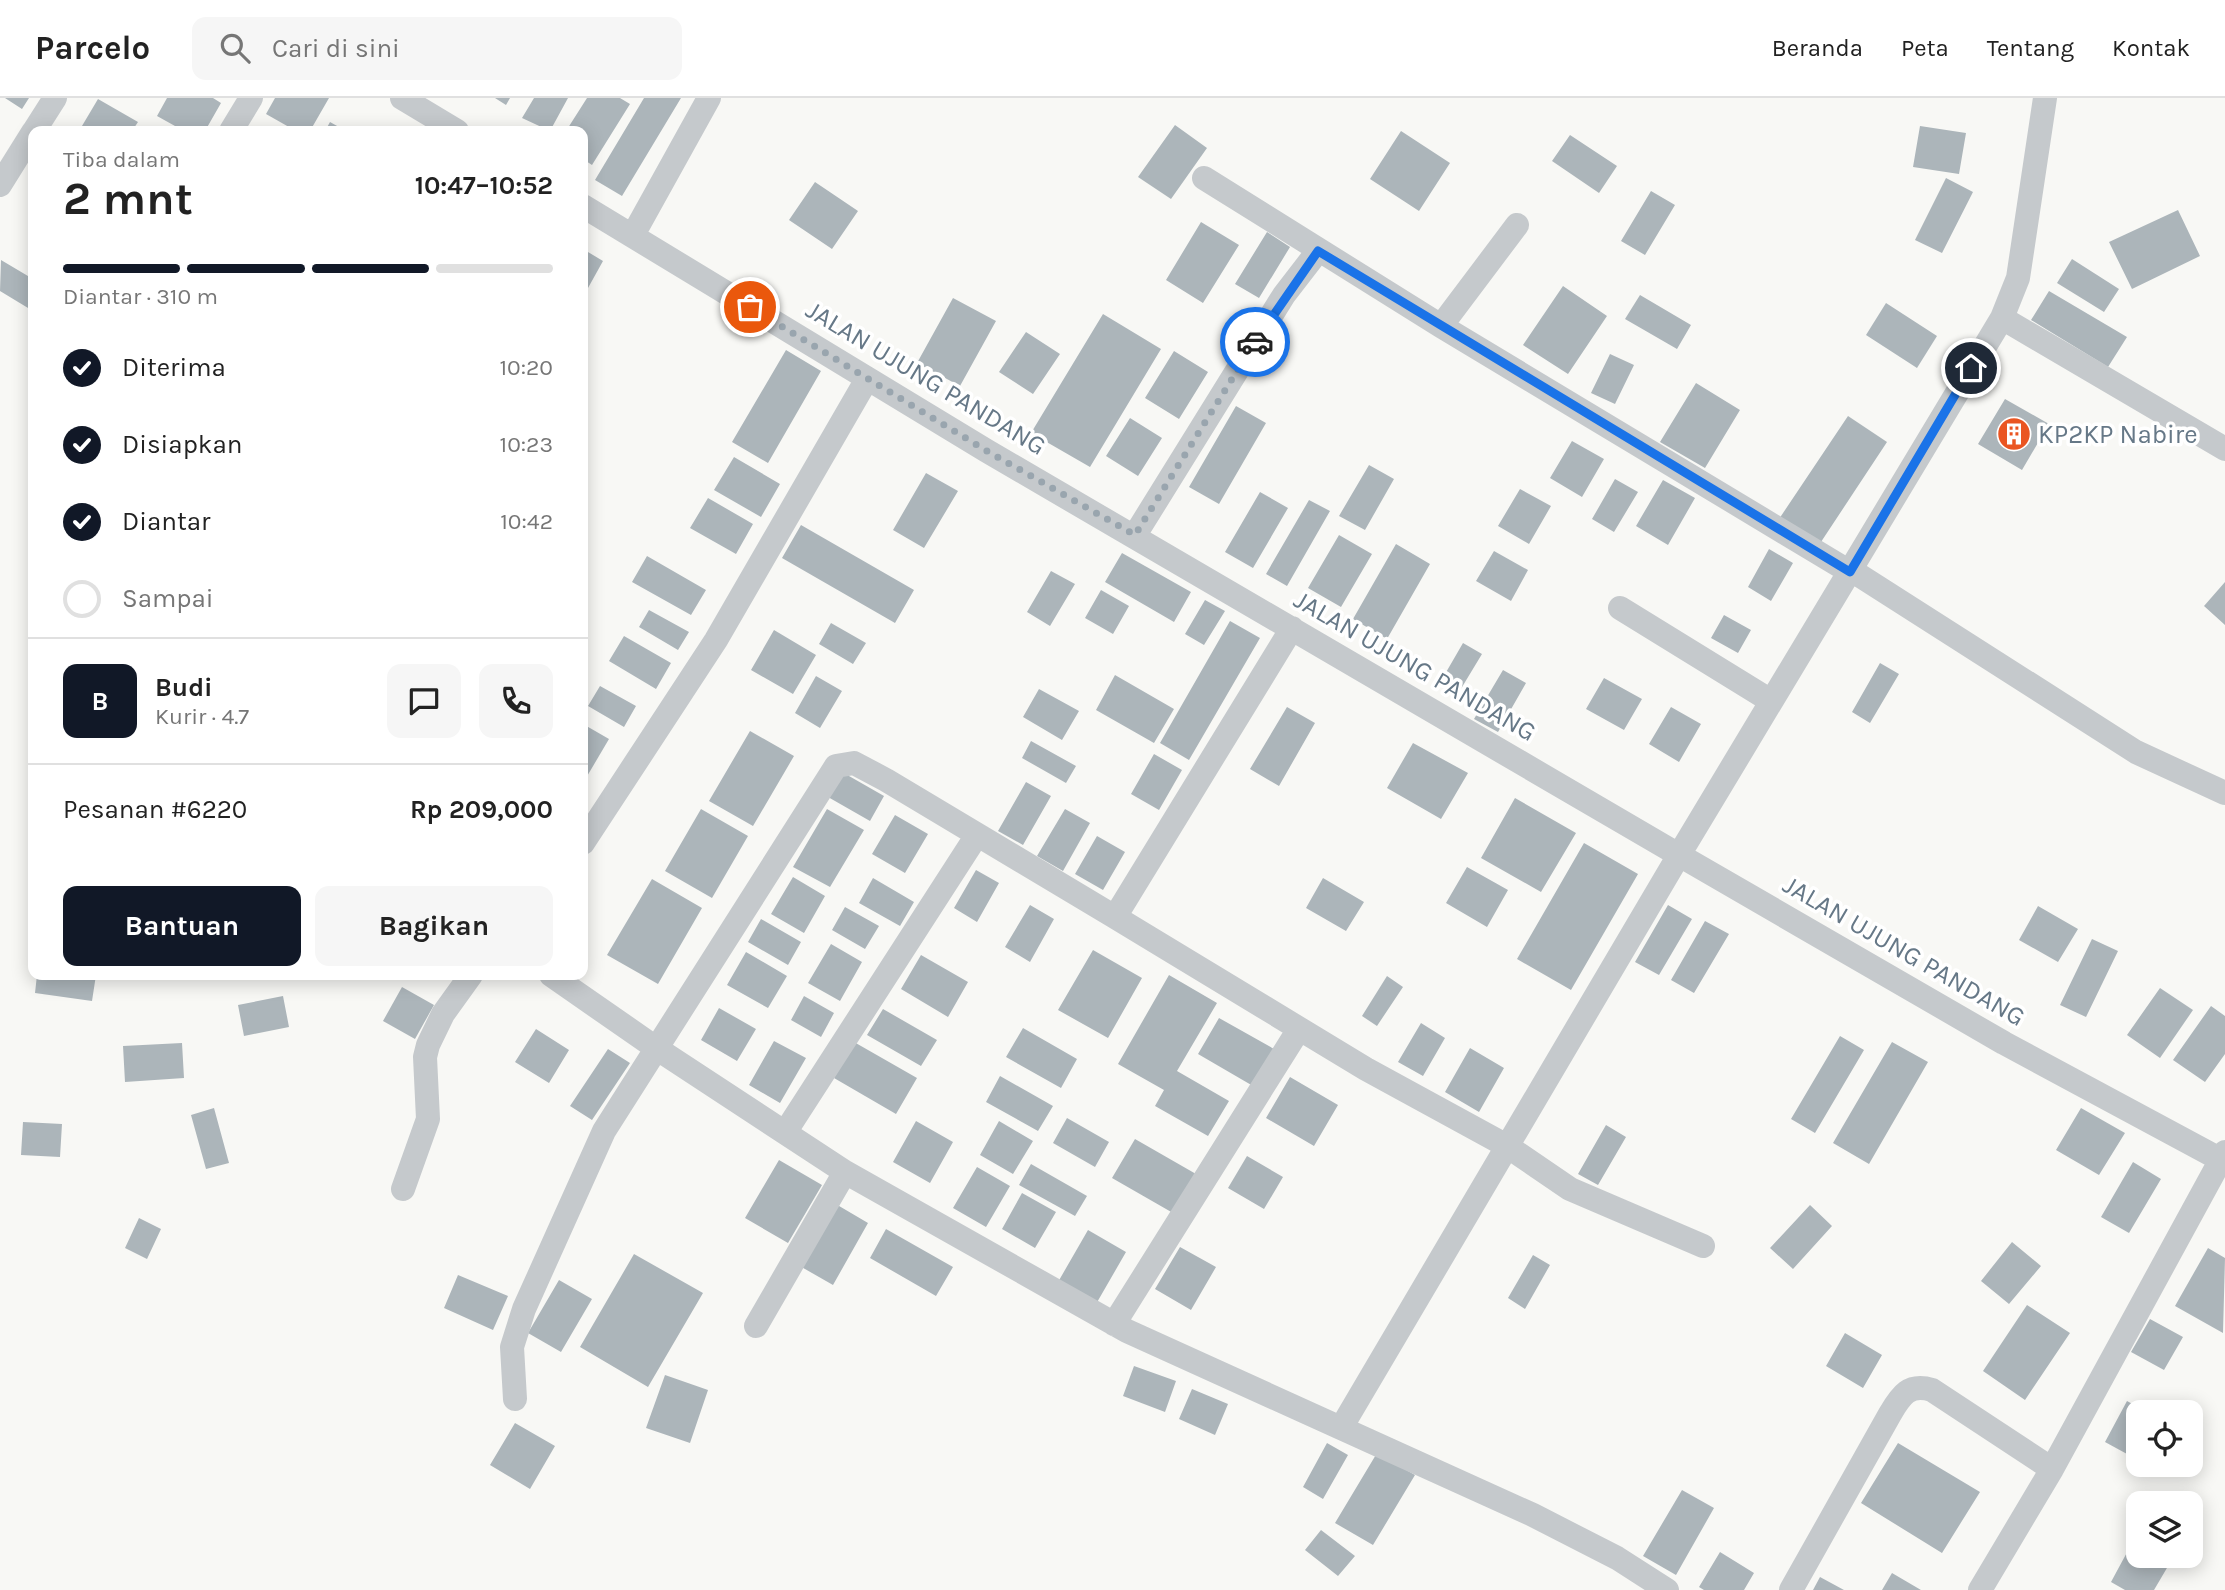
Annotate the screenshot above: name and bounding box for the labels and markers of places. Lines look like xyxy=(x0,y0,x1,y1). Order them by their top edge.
pin xyxy=(720,277,780,337)
pin xyxy=(1941,338,2001,398)
building icon: KP2KP Nabire xyxy=(1995,415,2033,453)
place label: KP2KP Nabire xyxy=(2038,419,2198,450)

